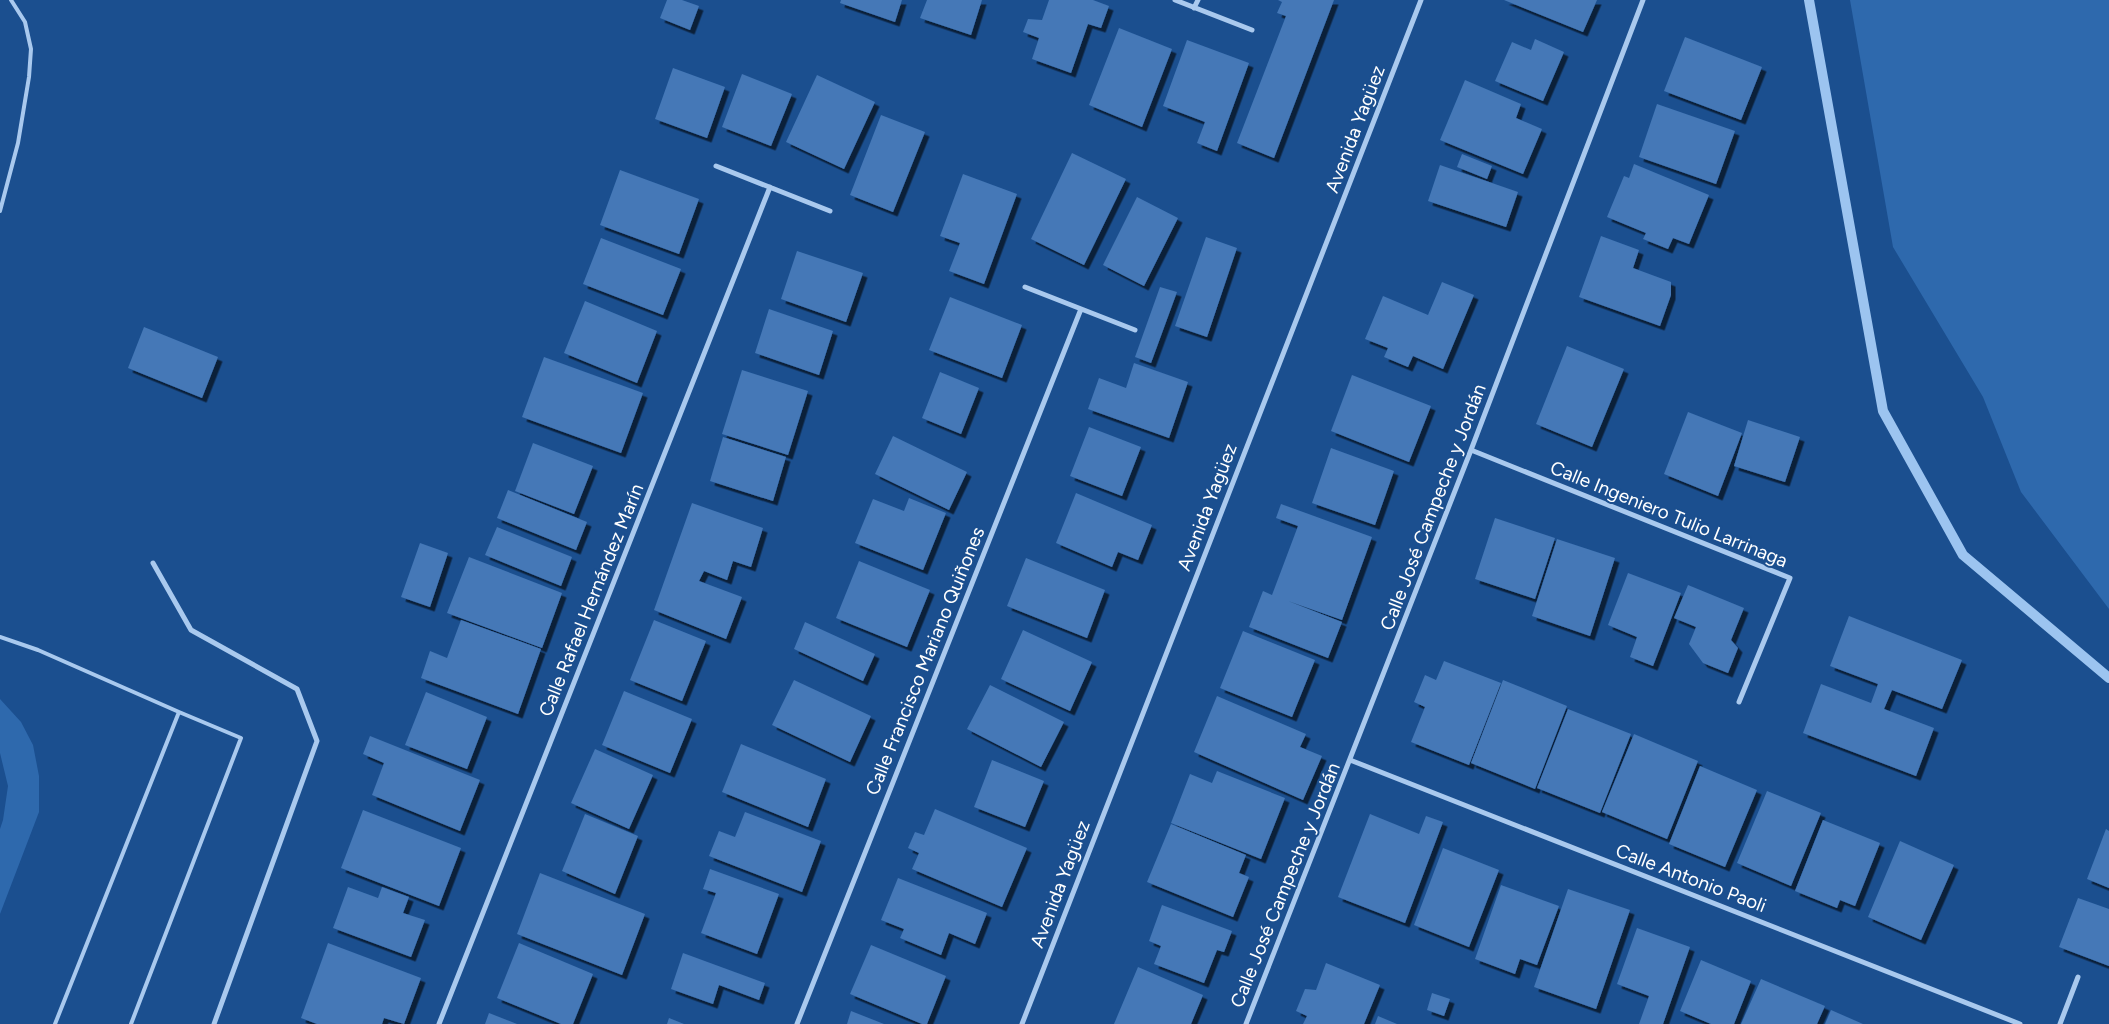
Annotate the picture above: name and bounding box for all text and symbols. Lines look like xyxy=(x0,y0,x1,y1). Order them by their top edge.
street label: Avenida Yagüez xyxy=(1320,62,1390,196)
street label: Calle José Campeche y Jordán xyxy=(1375,381,1491,633)
street label: Avenida Yagüez xyxy=(1172,440,1242,574)
street label: Calle Ingeniero Tulio Larrinaga xyxy=(1547,456,1791,572)
street label: Calle Rafael Hernández Marín xyxy=(534,480,648,720)
street label: Calle Francisco Mariano Quiñones xyxy=(861,523,989,798)
street label: Calle José Campeche y Jordán xyxy=(1225,759,1345,1011)
street label: Avenida Yagüez xyxy=(1025,817,1095,951)
street label: Calle Antonio Paoli xyxy=(1613,839,1769,917)

